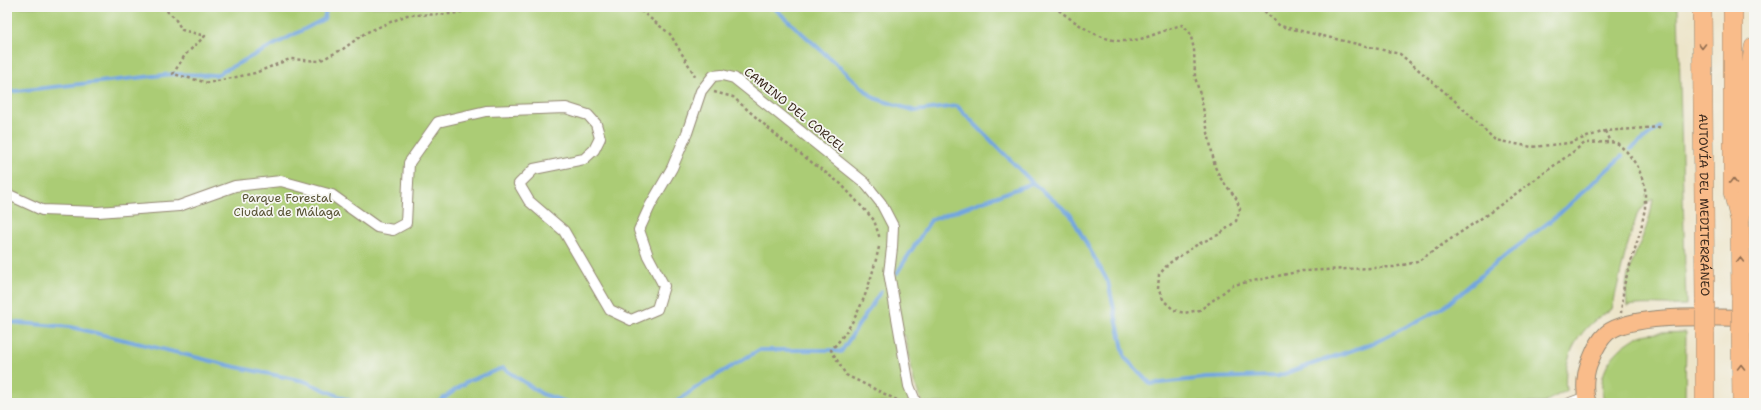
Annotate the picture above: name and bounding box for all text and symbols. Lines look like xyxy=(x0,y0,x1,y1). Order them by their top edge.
one-way arrow xyxy=(1698,43,1706,49)
street label: CAMINO DEL CORCEL xyxy=(741,64,849,156)
street label: AUTOVÍA DEL MEDITERRÁNEO xyxy=(1695,114,1713,296)
one-way arrow xyxy=(1729,178,1737,184)
park label: Parque Forestal Ciudad de Málaga xyxy=(233,190,341,220)
one-way arrow xyxy=(1736,257,1744,263)
one-way arrow xyxy=(1737,364,1745,370)

